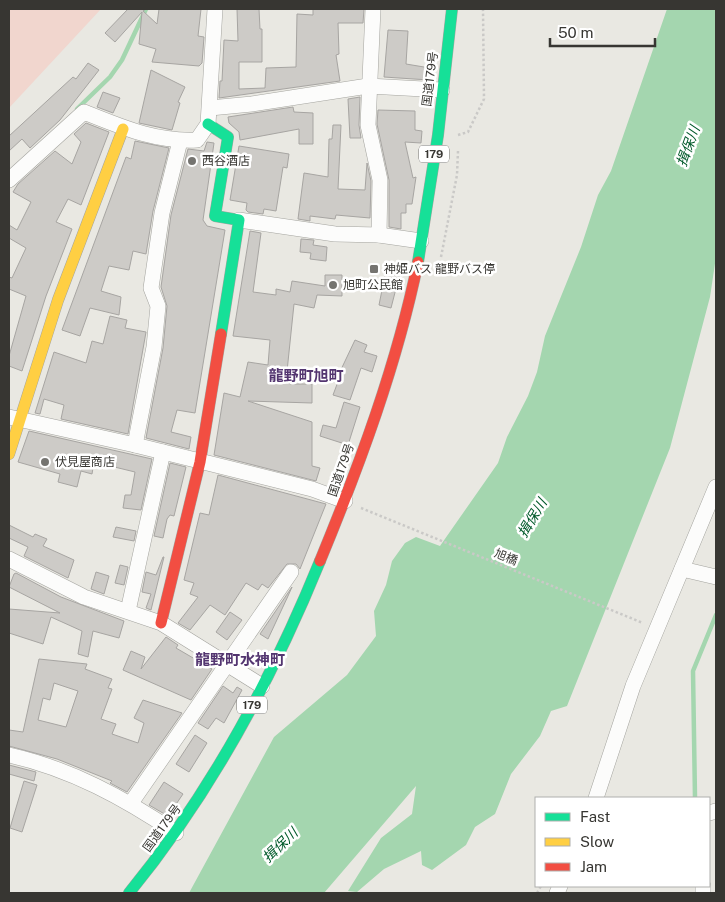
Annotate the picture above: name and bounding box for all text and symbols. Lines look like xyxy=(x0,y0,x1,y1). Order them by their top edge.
scale bar xyxy=(550,15,655,47)
text: 50 m xyxy=(558,24,593,41)
street label: 国道179号 xyxy=(420,51,440,107)
water label: 揖保川 xyxy=(673,122,703,168)
road number: 179 xyxy=(419,146,449,162)
place label: 西谷酒店 xyxy=(202,154,250,168)
marker: 西谷酒店 xyxy=(186,155,198,167)
place label: 神姫バス 龍野バス停 xyxy=(384,262,495,276)
marker: 神姫バス 龍野バス停 xyxy=(368,263,380,275)
place label: 旭町公民館 xyxy=(343,278,403,292)
marker: 旭町公民館 xyxy=(327,279,339,291)
district label: 龍野町旭町 xyxy=(268,367,344,384)
street label: 国道179号 xyxy=(325,442,357,498)
place label: 伏見屋商店 xyxy=(55,455,115,469)
marker: 伏見屋商店 xyxy=(39,456,51,468)
water label: 揖保川 xyxy=(514,494,551,540)
street label: 旭橋 xyxy=(492,546,520,568)
district label: 龍野町水神町 xyxy=(195,651,285,668)
road number: 179 xyxy=(237,696,267,714)
legend xyxy=(535,797,710,887)
street label: 国道179号 xyxy=(140,801,184,855)
text: Fast xyxy=(580,808,610,825)
water label: 揖保川 xyxy=(259,823,302,865)
text: Slow xyxy=(580,833,615,850)
text: Jam xyxy=(580,858,607,875)

